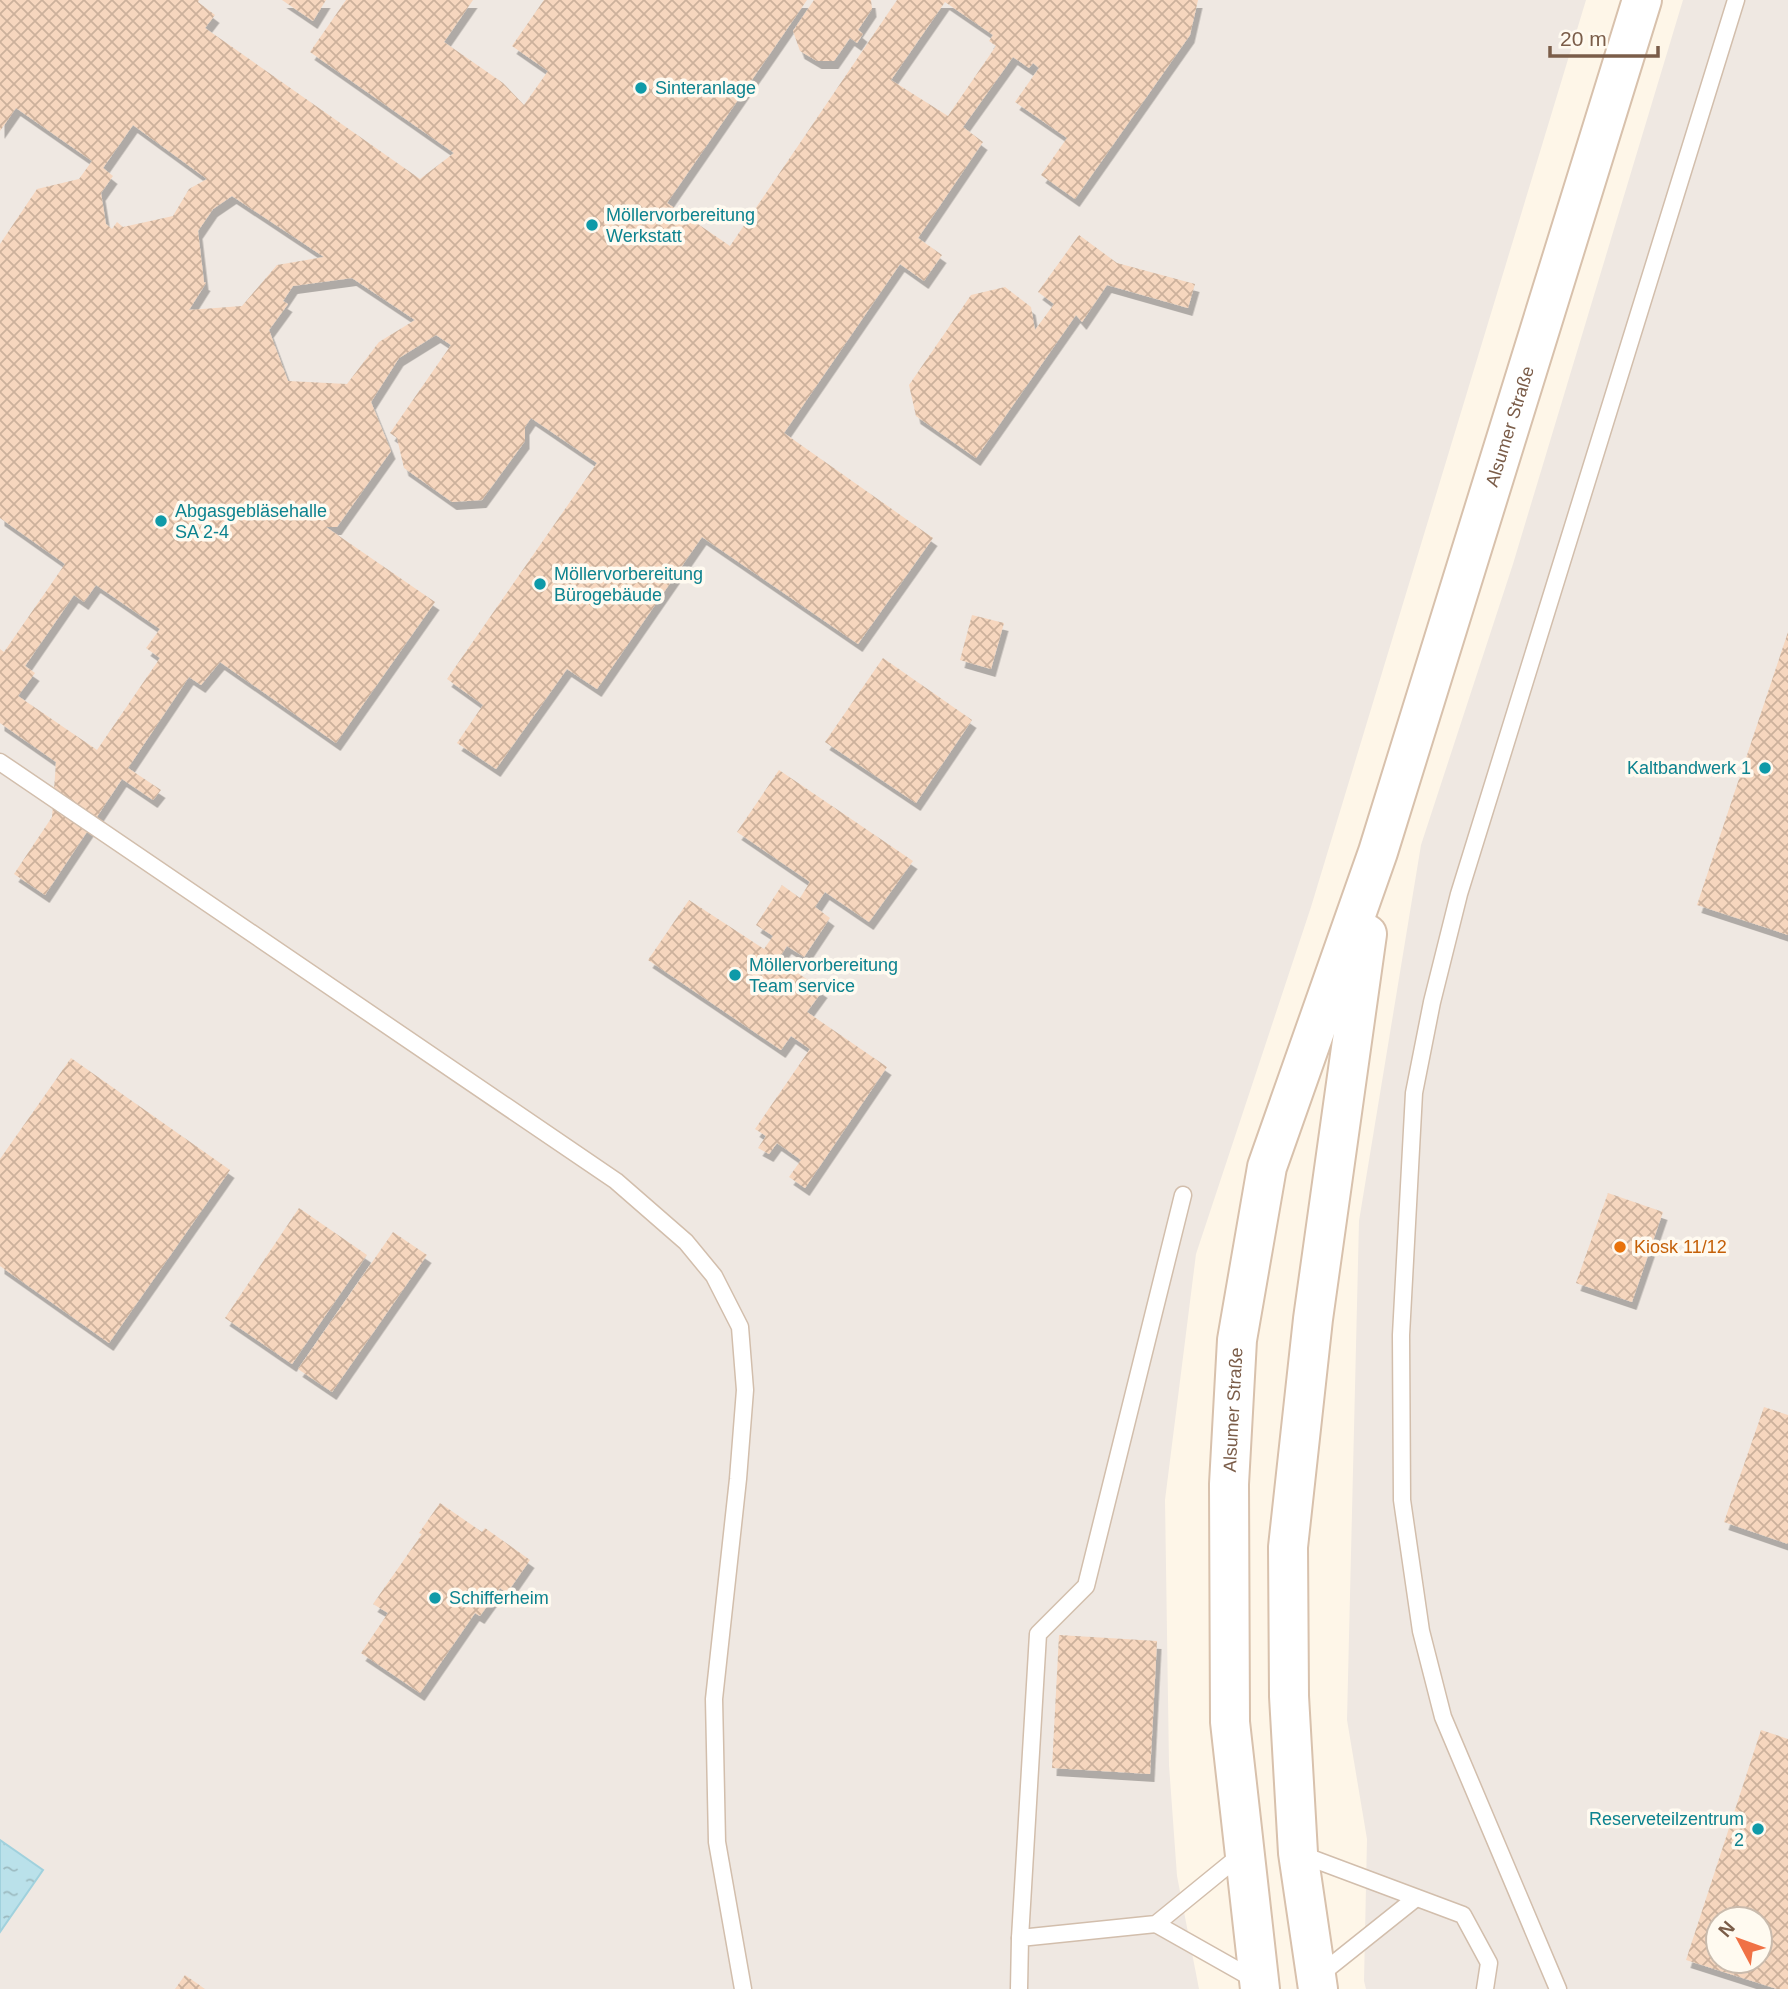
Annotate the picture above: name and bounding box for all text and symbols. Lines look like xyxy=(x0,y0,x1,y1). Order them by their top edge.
scale bar xyxy=(1550,14,1658,58)
text: 20 m xyxy=(1560,27,1607,50)
place label: Sinteranlage xyxy=(655,78,756,98)
marker: Sinteranlage xyxy=(633,80,649,96)
place label: Möllervorbereitung Werkstatt xyxy=(606,205,755,246)
marker: Möllervorbereitung Werkstatt xyxy=(584,217,600,233)
street label: Alsumer Straße xyxy=(1482,364,1538,489)
place label: Abgasgebläsehalle SA 2-4 xyxy=(175,501,327,542)
marker: Abgasgebläsehalle SA 2-4 xyxy=(153,513,169,529)
place label: Möllervorbereitung Bürogebäude xyxy=(554,564,703,605)
marker: Möllervorbereitung Bürogebäude xyxy=(532,576,548,592)
place label: Kaltbandwerk 1 xyxy=(1627,758,1751,778)
marker: Kaltbandwerk 1 xyxy=(1757,760,1773,776)
place label: Möllervorbereitung Team service xyxy=(749,955,898,996)
marker: Möllervorbereitung Team service xyxy=(727,967,743,983)
place label: Kiosk 11/12 xyxy=(1634,1237,1727,1257)
marker: Kiosk 11/12 xyxy=(1612,1239,1628,1255)
street label: Alsumer Straße xyxy=(1220,1347,1247,1473)
place label: Schifferheim xyxy=(449,1588,549,1608)
marker: Schifferheim xyxy=(427,1590,443,1606)
place label: Reserveteilzentrum 2 xyxy=(1589,1809,1744,1850)
marker: Reserveteilzentrum 2 xyxy=(1750,1821,1766,1837)
north arrow xyxy=(1704,1905,1774,1975)
text: N xyxy=(1714,1917,1739,1941)

